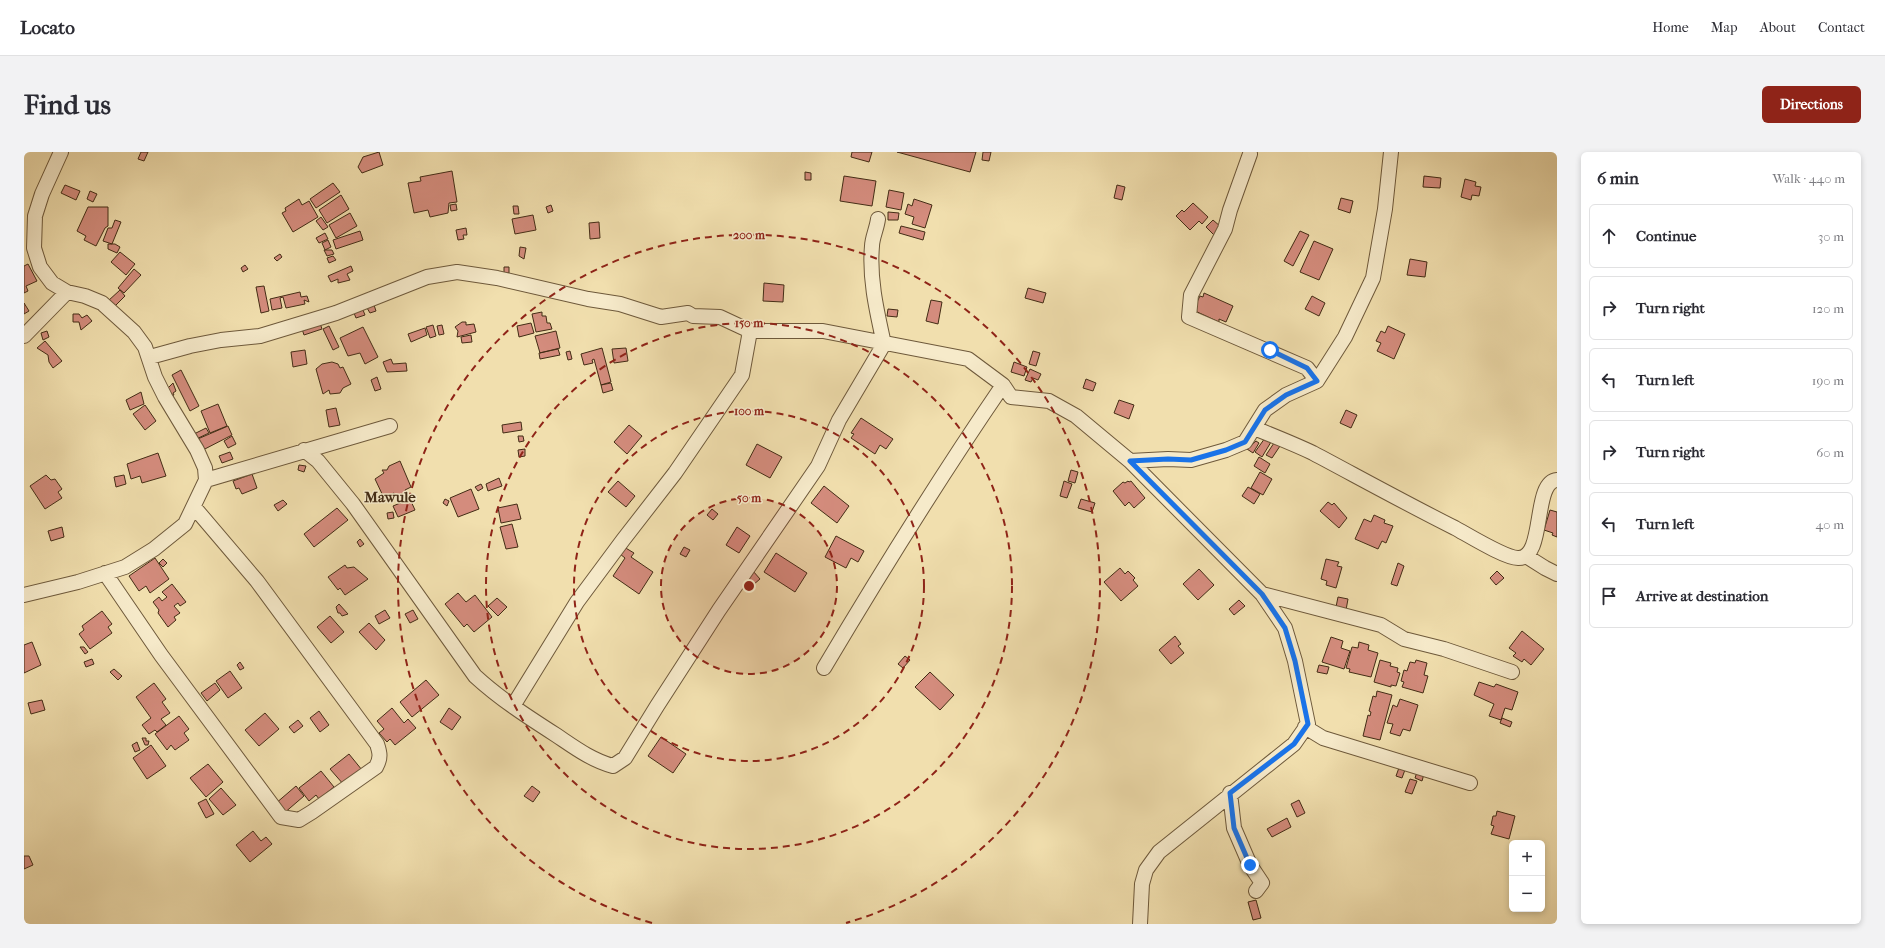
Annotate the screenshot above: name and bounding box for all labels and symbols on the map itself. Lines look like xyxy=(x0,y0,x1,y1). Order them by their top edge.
text: 200 m xyxy=(733,228,766,242)
text: 150 m xyxy=(735,316,764,330)
route start xyxy=(1261,341,1279,359)
text: 100 m xyxy=(734,404,765,418)
district label: Mawule xyxy=(363,488,416,506)
text: 50 m xyxy=(737,491,762,505)
centre of rings xyxy=(742,579,756,593)
route end xyxy=(1241,856,1259,874)

